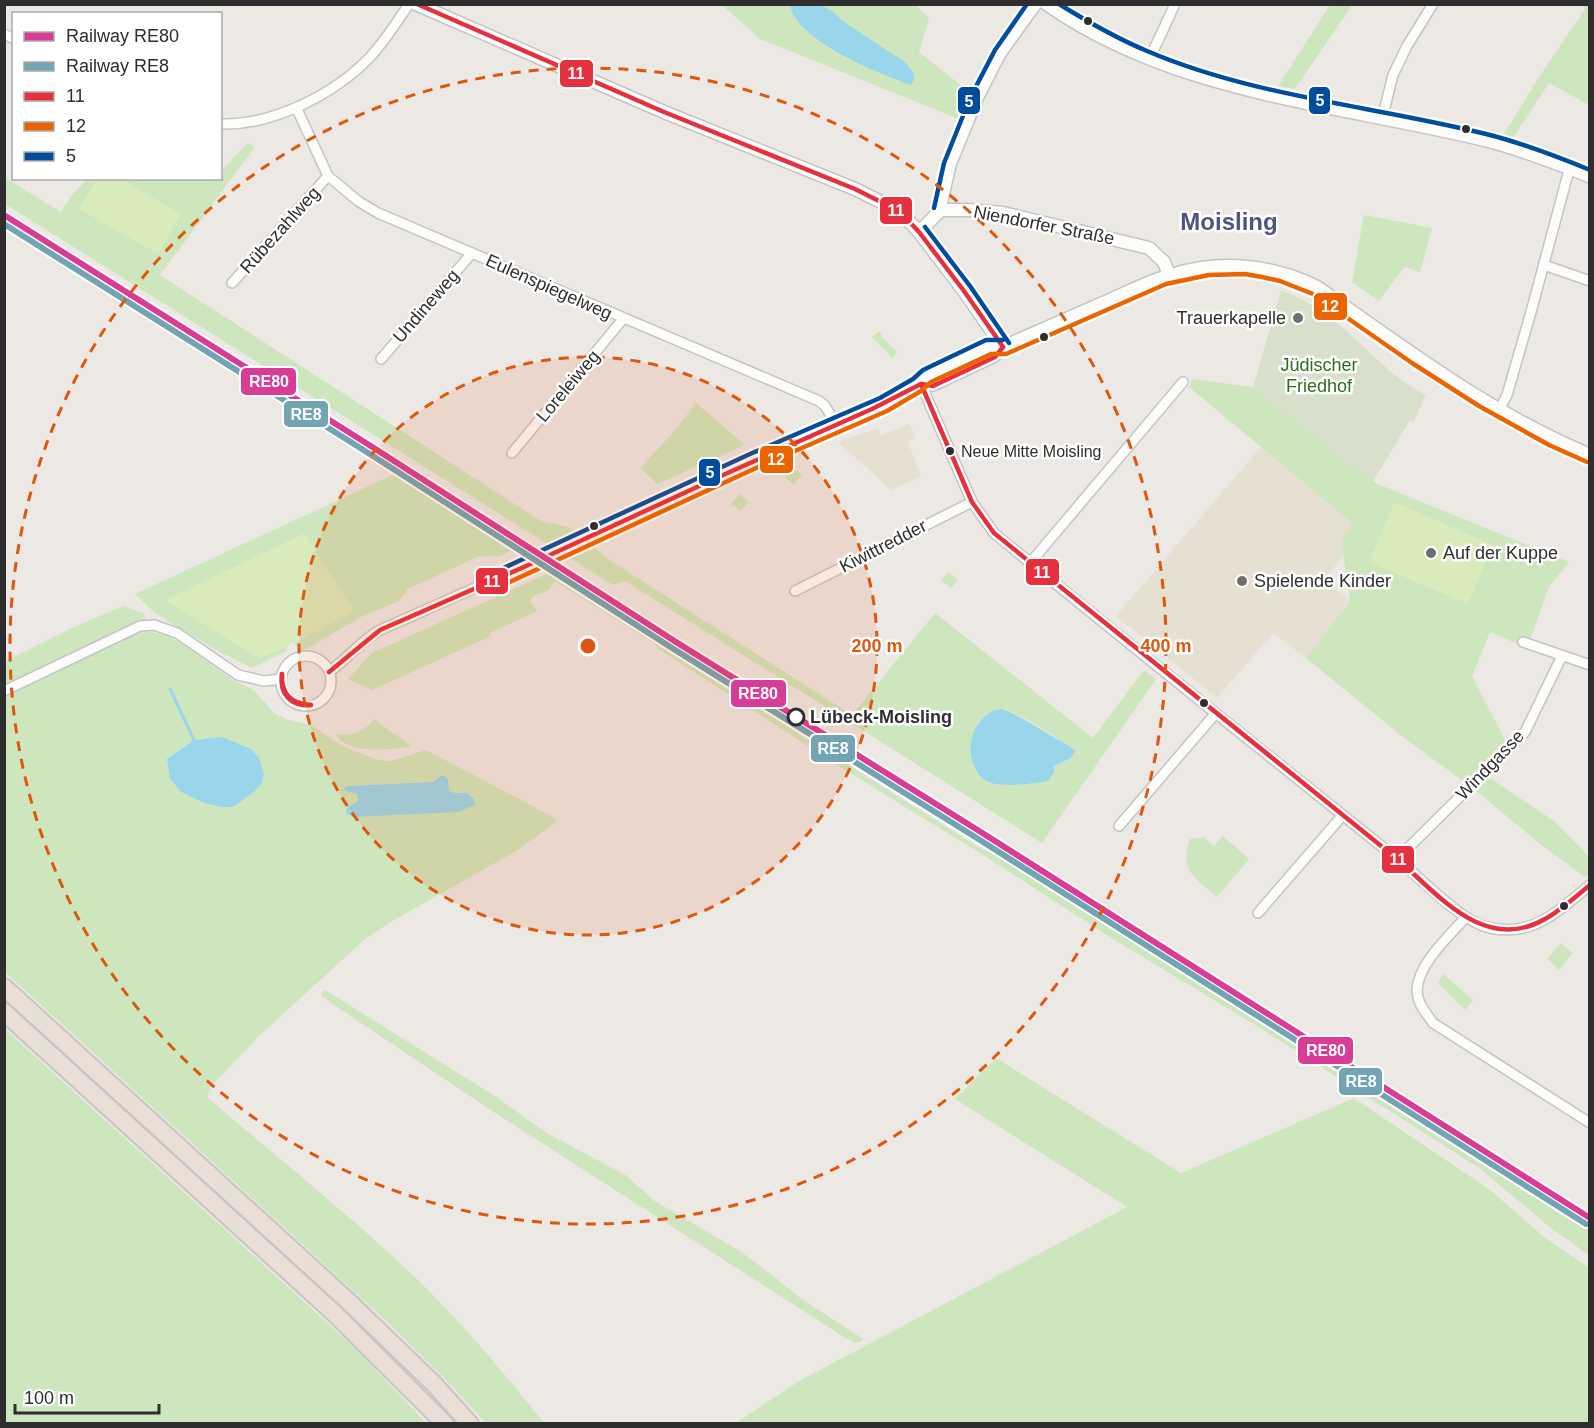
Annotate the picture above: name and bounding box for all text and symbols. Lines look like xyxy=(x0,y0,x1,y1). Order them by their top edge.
legend xyxy=(12,12,222,180)
unlabelled marker xyxy=(1082,15,1094,27)
text: Railway RE80 xyxy=(66,26,179,46)
text: Railway RE8 xyxy=(66,56,169,76)
line badge: 11 xyxy=(559,59,594,88)
text: 11 xyxy=(568,65,585,82)
text: 11 xyxy=(66,86,85,106)
line badge: 5 xyxy=(957,86,981,115)
line badge: 5 xyxy=(1308,86,1331,115)
text: 5 xyxy=(1316,92,1325,109)
text: 5 xyxy=(965,93,974,110)
text: 12 xyxy=(66,116,86,136)
unlabelled marker xyxy=(1460,123,1472,135)
text: 5 xyxy=(66,146,76,166)
street label: Rübezahlweg xyxy=(236,183,324,277)
line badge: 11 xyxy=(879,196,913,225)
text: 11 xyxy=(888,202,905,219)
street label: Niendorfer Straße xyxy=(972,202,1116,248)
district label: Moisling xyxy=(1180,208,1278,235)
street label: Eulenspiegelweg xyxy=(483,250,615,324)
street label: Undineweg xyxy=(389,265,463,347)
line badge: 12 xyxy=(1313,292,1348,321)
text: 12 xyxy=(1321,298,1339,315)
place label: Trauerkapelle xyxy=(1177,308,1286,328)
marker: Trauerkapelle xyxy=(1291,311,1305,325)
unlabelled marker xyxy=(1038,331,1050,343)
street label: Loreleiweg xyxy=(532,346,604,426)
park label: Jüdischer Friedhof xyxy=(1280,355,1358,396)
line badge: RE80 xyxy=(240,367,297,396)
text: RE80 xyxy=(249,373,289,390)
line badge: RE8 xyxy=(283,400,329,428)
text: RE8 xyxy=(290,406,322,423)
place label: Neue Mitte Moisling xyxy=(961,443,1102,460)
line badge: 12 xyxy=(759,445,794,474)
marker: Neue Mitte Moisling xyxy=(944,445,956,457)
text: 12 xyxy=(767,451,785,468)
line badge: 5 xyxy=(698,458,721,487)
text: 5 xyxy=(706,464,715,481)
street label: Kiwittredder xyxy=(836,516,930,576)
unlabelled marker xyxy=(588,520,600,532)
place label: Auf der Kuppe xyxy=(1443,543,1558,563)
marker: Auf der Kuppe xyxy=(1424,546,1438,560)
line badge: 11 xyxy=(1025,558,1060,586)
text: 11 xyxy=(1034,564,1051,581)
line badge: 11 xyxy=(475,567,509,595)
place label: Spielende Kinder xyxy=(1254,571,1391,591)
text: 11 xyxy=(484,573,501,590)
marker: Spielende Kinder xyxy=(1235,574,1249,588)
centre of rings xyxy=(578,636,598,656)
text: 200 m xyxy=(851,636,903,656)
text: 400 m xyxy=(1140,636,1192,656)
line badge: RE80 xyxy=(730,679,787,708)
text: RE80 xyxy=(738,685,778,702)
unlabelled marker xyxy=(1198,697,1210,709)
place label: Lübeck-Moisling xyxy=(810,707,952,727)
marker: Lübeck-Moisling xyxy=(787,708,805,726)
street label: Windgasse xyxy=(1452,726,1528,804)
line badge: RE8 xyxy=(810,734,856,763)
text: RE8 xyxy=(817,740,849,757)
line badge: 11 xyxy=(1381,845,1415,874)
text: 11 xyxy=(1390,851,1407,868)
unlabelled marker xyxy=(1558,900,1570,912)
line badge: RE80 xyxy=(1297,1036,1354,1065)
text: RE80 xyxy=(1306,1042,1346,1059)
line badge: RE8 xyxy=(1338,1067,1383,1096)
text: RE8 xyxy=(1345,1073,1377,1090)
scale bar xyxy=(15,1377,159,1415)
text: 100 m xyxy=(24,1388,74,1408)

